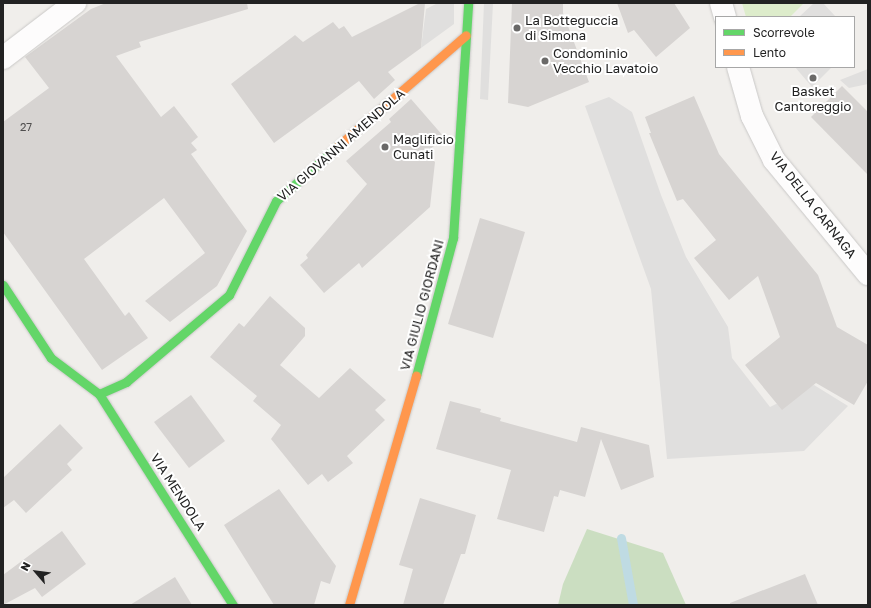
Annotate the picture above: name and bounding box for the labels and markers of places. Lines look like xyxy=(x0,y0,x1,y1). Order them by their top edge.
place label: La Botteguccia di Simona xyxy=(525,13,618,44)
marker: La Botteguccia di Simona xyxy=(512,23,522,33)
place label: Condominio Vecchio Lavatoio xyxy=(553,46,658,77)
marker: Condominio Vecchio Lavatoio xyxy=(540,56,550,66)
marker: Basket Cantoreggio xyxy=(808,73,818,83)
place label: Basket Cantoreggio xyxy=(775,84,851,115)
place label: Maglificio Cunati xyxy=(393,132,454,163)
marker: Maglificio Cunati xyxy=(380,142,390,152)

